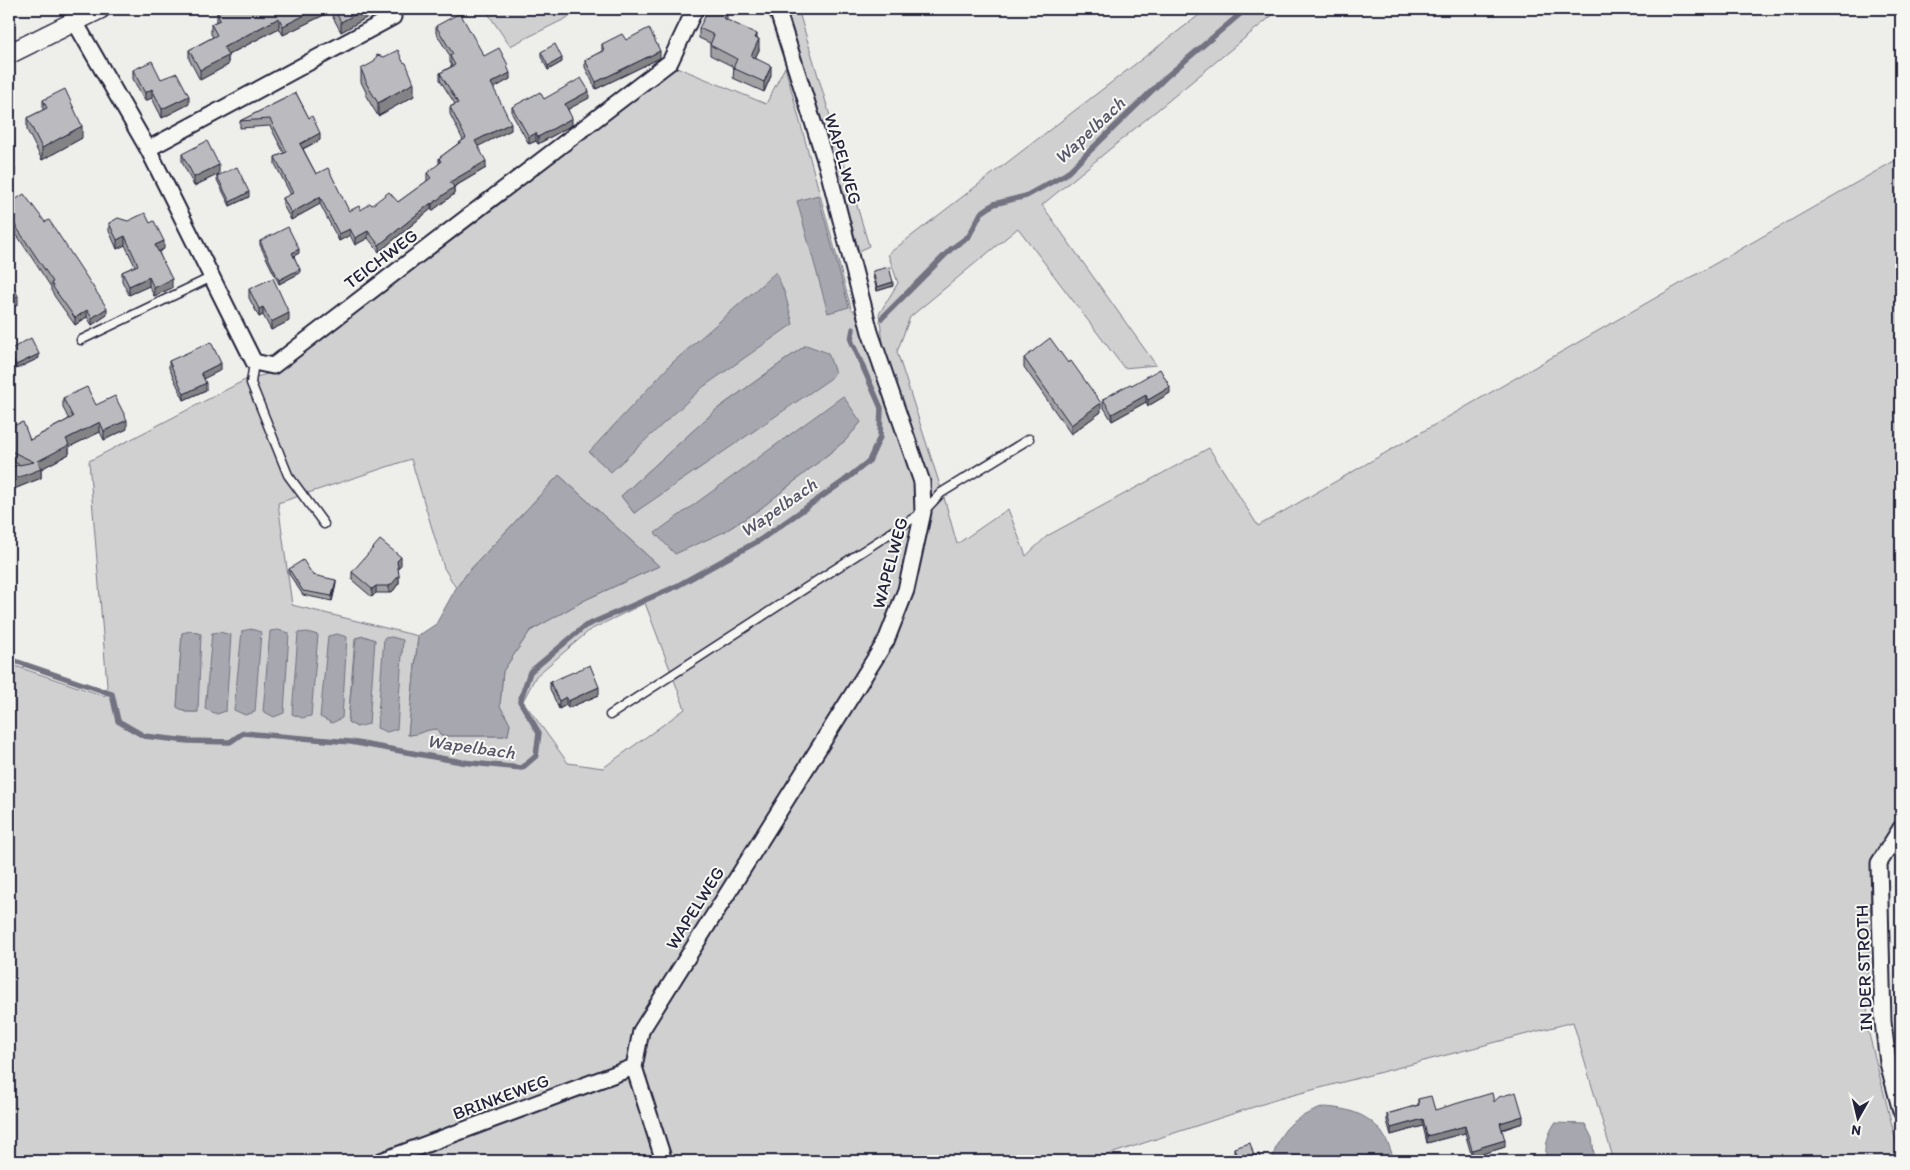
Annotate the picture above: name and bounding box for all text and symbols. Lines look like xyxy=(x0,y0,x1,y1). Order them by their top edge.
water label: Wapelbach xyxy=(1049,92,1130,169)
street label: WAPELWEG xyxy=(819,111,867,207)
street label: TEICHWEG xyxy=(340,224,422,294)
water label: Wapelbach xyxy=(736,472,821,542)
street label: WAPELWEG xyxy=(867,515,913,611)
water label: Wapelbach xyxy=(426,729,517,764)
street label: WAPELWEG xyxy=(661,862,729,954)
street label: IN DER STROTH xyxy=(1851,904,1877,1032)
street label: BRINKEWEG xyxy=(450,1069,552,1125)
north arrow xyxy=(1832,1092,1882,1142)
text: N xyxy=(1850,1121,1862,1139)

